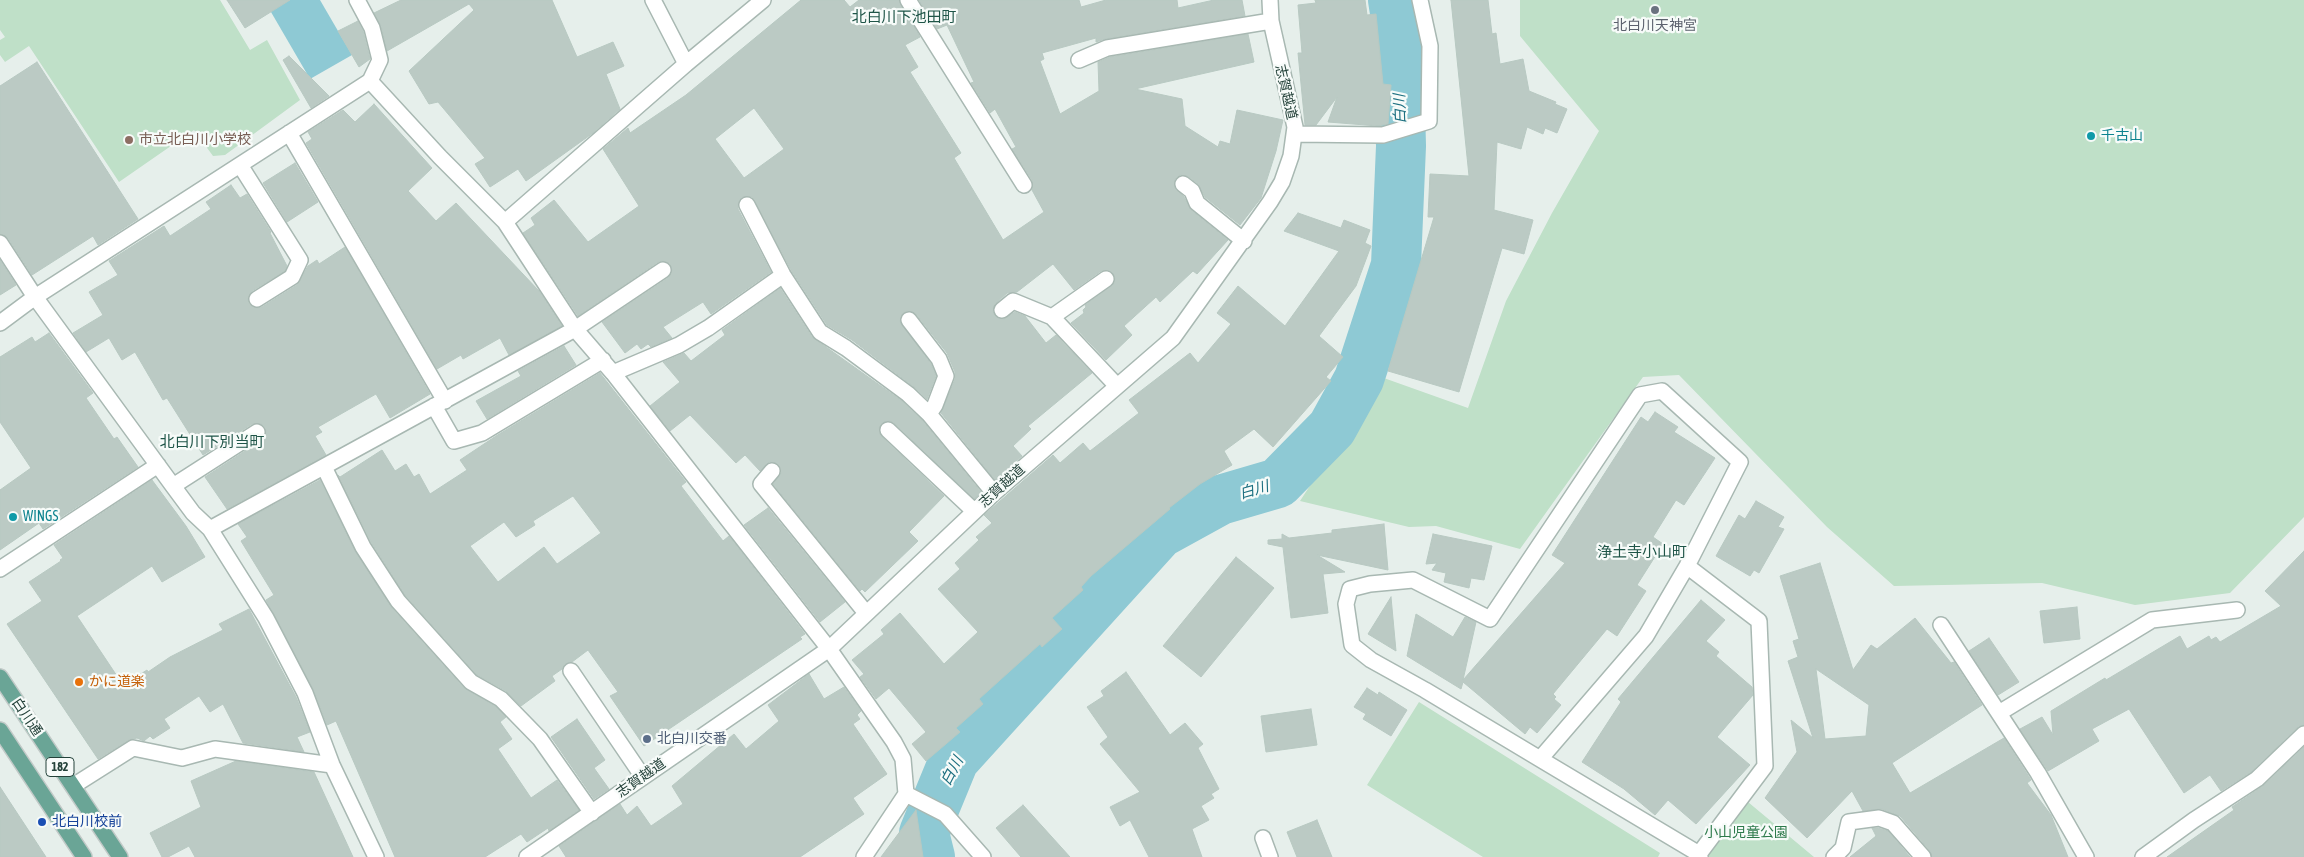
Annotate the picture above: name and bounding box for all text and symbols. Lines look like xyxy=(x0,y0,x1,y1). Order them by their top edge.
marker: 北白川天神宮 xyxy=(1649,4,1661,16)
district label: 北白川下池田町 xyxy=(852,8,956,26)
place label: 北白川天神宮 xyxy=(1613,18,1697,34)
street label: 志賀越道 xyxy=(1272,63,1300,121)
water label: 白川 xyxy=(1390,94,1410,124)
place label: 千古山 xyxy=(2101,128,2143,144)
marker: 千古山 xyxy=(2085,130,2097,142)
place label: 市立北白川小学校 xyxy=(139,132,251,148)
marker: 市立北白川小学校 xyxy=(123,134,135,146)
district label: 北白川下別当町 xyxy=(160,433,264,451)
street label: 志賀越道 xyxy=(976,461,1028,511)
water label: 白川 xyxy=(1237,477,1271,503)
place label: WINGS xyxy=(23,509,58,525)
marker: WINGS xyxy=(7,511,19,523)
district label: 浄土寺小山町 xyxy=(1597,543,1687,561)
place label: かに道楽 xyxy=(89,674,145,690)
marker: かに道楽 xyxy=(73,676,85,688)
street label: 白川通 xyxy=(8,695,46,739)
place label: 北白川交番 xyxy=(657,731,727,747)
marker: 北白川交番 xyxy=(641,733,653,745)
water label: 白川 xyxy=(937,754,967,788)
street label: 志賀越道 xyxy=(613,755,669,801)
road number: 182 xyxy=(46,758,74,776)
place label: 北白川校前 xyxy=(52,814,122,830)
marker: 北白川校前 xyxy=(36,816,48,828)
park label: 小山児童公園 xyxy=(1704,825,1788,841)

